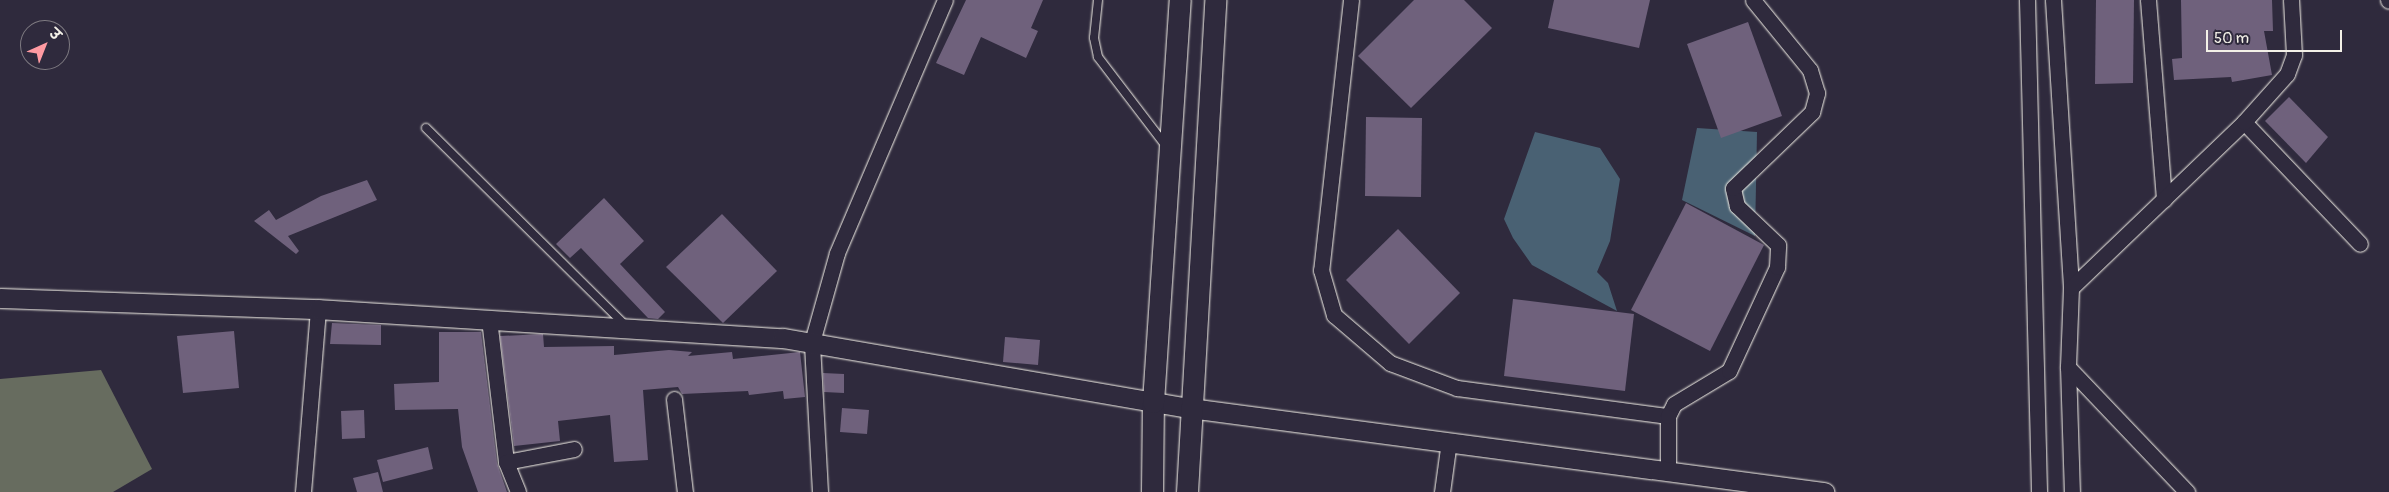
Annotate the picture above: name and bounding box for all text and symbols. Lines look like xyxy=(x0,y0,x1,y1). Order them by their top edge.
north arrow xyxy=(20,20,70,70)
scale bar xyxy=(2209,20,2345,52)
text: उ xyxy=(46,25,64,44)
text: 50 m xyxy=(2214,29,2249,48)

